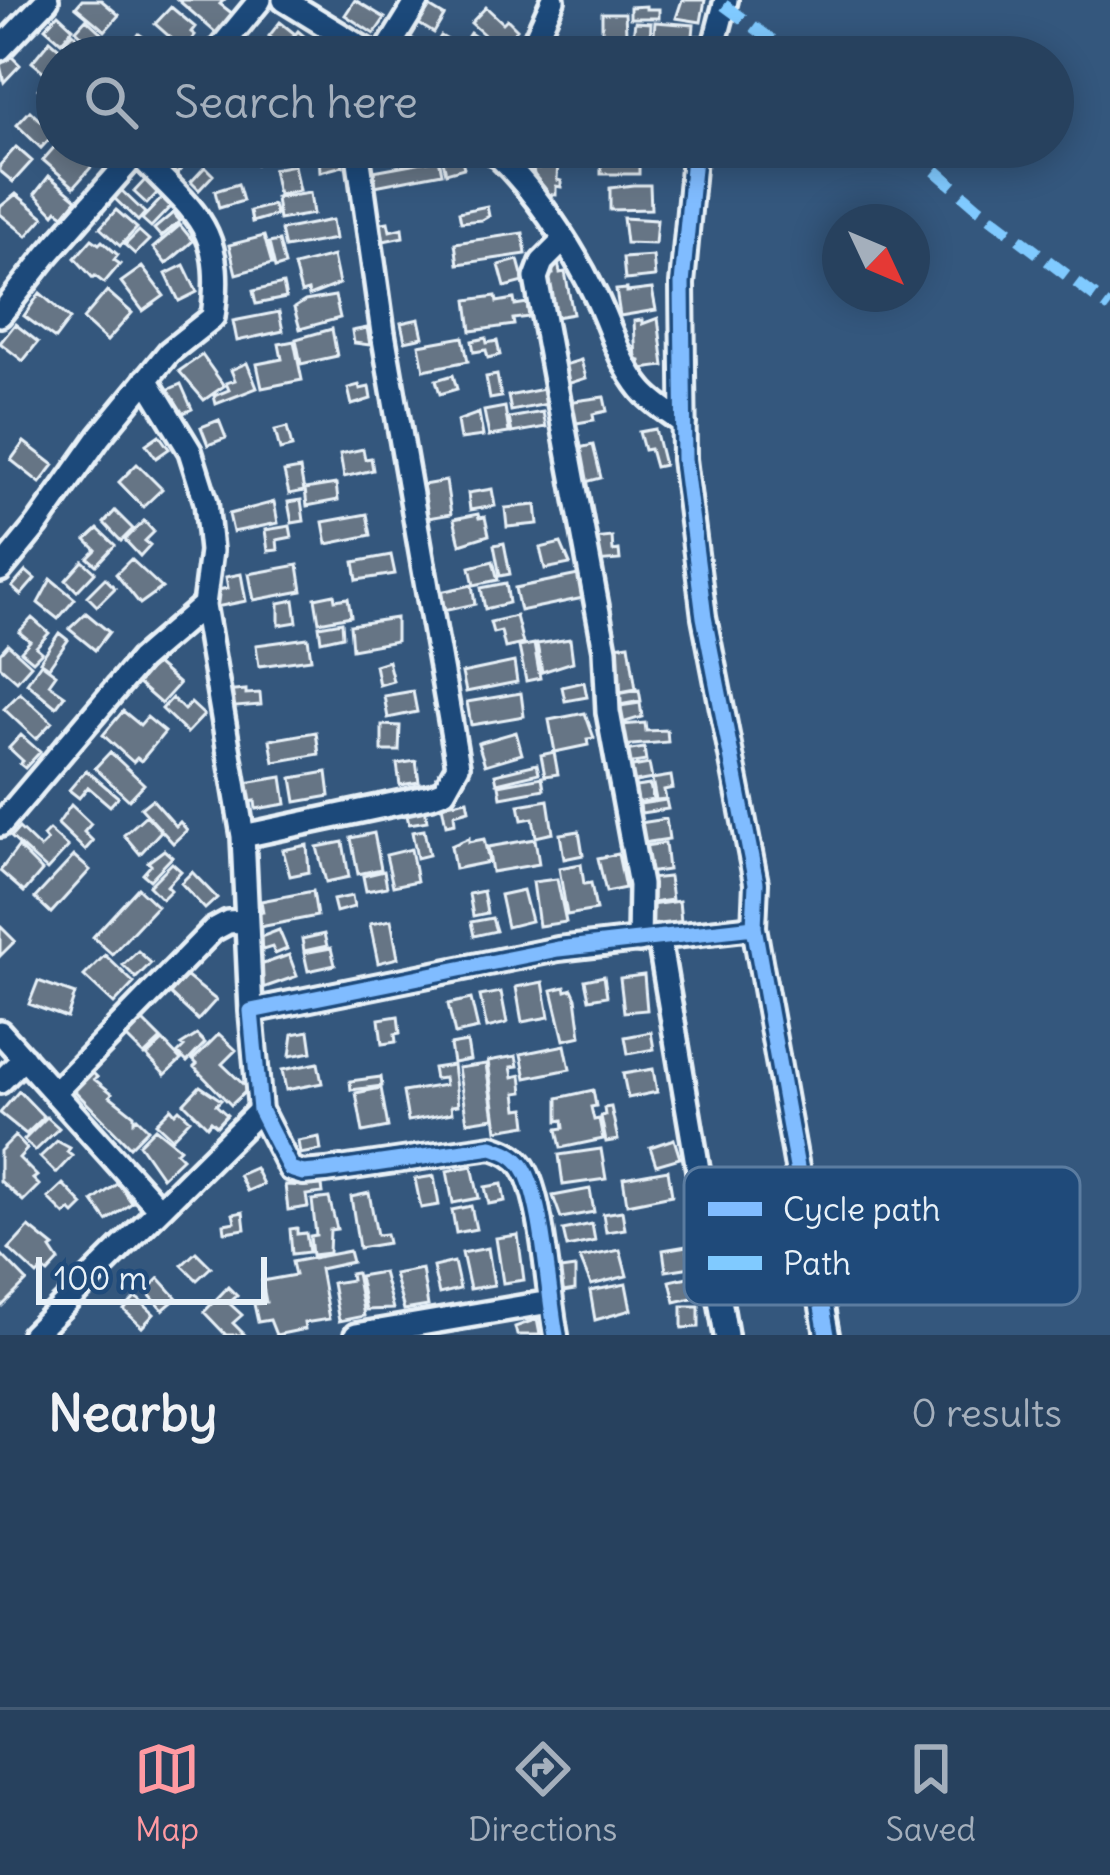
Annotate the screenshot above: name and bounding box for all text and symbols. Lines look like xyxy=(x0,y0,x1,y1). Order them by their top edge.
search box xyxy=(36,36,1074,168)
icon: search xyxy=(78,69,144,135)
text: Search here xyxy=(174,74,418,130)
north arrow xyxy=(822,204,930,312)
legend xyxy=(684,1167,1080,1305)
text: Cycle path xyxy=(783,1188,941,1230)
text: Path xyxy=(783,1242,851,1284)
scale bar xyxy=(36,1251,267,1304)
text: 100 m xyxy=(54,1257,147,1299)
text: Nearby xyxy=(48,1381,217,1445)
text: 0 results xyxy=(911,1389,1062,1438)
tab: Map xyxy=(134,1736,200,1850)
tab: Directions xyxy=(468,1736,617,1850)
tab: Saved xyxy=(886,1736,976,1850)

